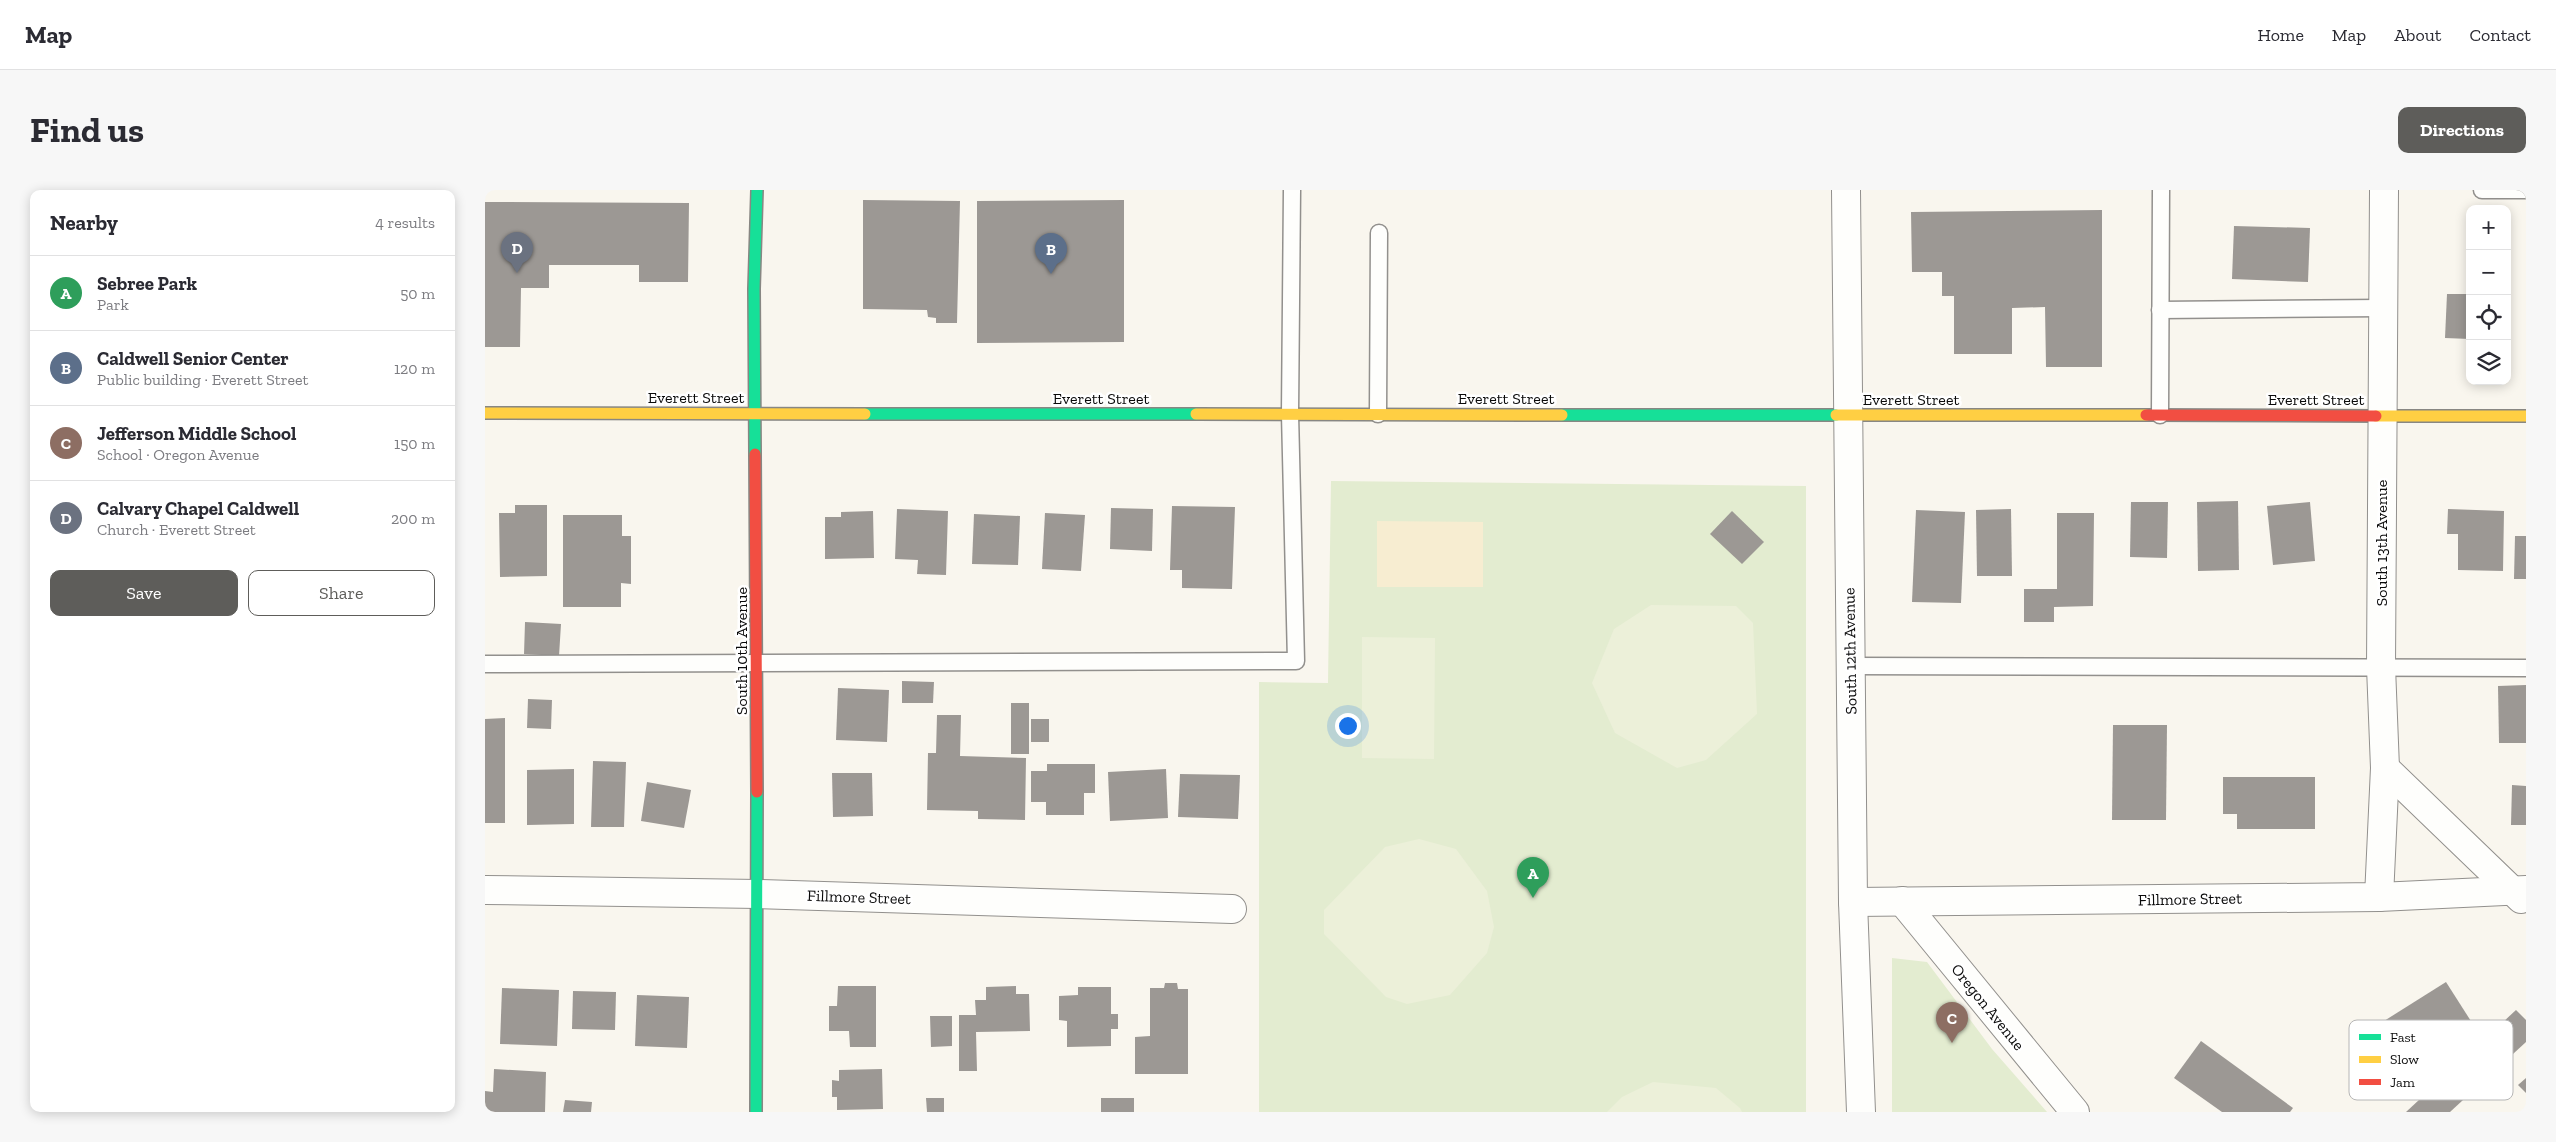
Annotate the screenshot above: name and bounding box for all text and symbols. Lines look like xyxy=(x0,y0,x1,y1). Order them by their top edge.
text: Map xyxy=(25,20,72,49)
text: Home xyxy=(2257,24,2304,46)
text: Map xyxy=(2332,24,2366,46)
text: About xyxy=(2394,24,2441,46)
text: Contact xyxy=(2469,24,2531,46)
button: Directions xyxy=(2398,107,2526,153)
text: Find us xyxy=(30,109,144,151)
map controls xyxy=(2466,205,2511,385)
button: + xyxy=(2466,205,2511,250)
text: Nearby xyxy=(50,210,118,235)
text: 4 results xyxy=(375,213,435,232)
pin: D xyxy=(501,232,533,273)
pin: B xyxy=(1035,233,1067,274)
button: − xyxy=(2466,250,2511,295)
text: Sebree Park xyxy=(97,272,197,295)
text: A xyxy=(61,284,72,303)
text: 50 m xyxy=(400,284,435,303)
text: Park xyxy=(97,295,129,314)
button: locate xyxy=(2466,295,2511,340)
button: layers xyxy=(2466,340,2511,385)
text: Caldwell Senior Center xyxy=(97,347,289,370)
text: B xyxy=(61,359,71,378)
text: 120 m xyxy=(394,359,435,378)
text: Public building · Everett Street xyxy=(97,370,308,389)
street label: Everett Street xyxy=(648,388,744,407)
street label: Everett Street xyxy=(1053,389,1149,408)
street label: Everett Street xyxy=(1458,389,1554,408)
street label: Everett Street xyxy=(1863,390,1959,409)
street label: Everett Street xyxy=(2268,390,2364,409)
text: Jefferson Middle School xyxy=(97,422,296,445)
text: C xyxy=(61,434,71,453)
text: 150 m xyxy=(394,434,435,453)
text: School · Oregon Avenue xyxy=(97,445,259,464)
street label: South 13th Avenue xyxy=(2372,480,2391,606)
text: Calvary Chapel Caldwell xyxy=(97,497,299,520)
text: D xyxy=(60,509,72,528)
text: 200 m xyxy=(391,509,435,528)
text: Church · Everett Street xyxy=(97,520,256,539)
button: Save xyxy=(50,570,238,616)
button: Share xyxy=(248,570,435,616)
street label: South 10th Avenue xyxy=(732,587,751,715)
street label: South 12th Avenue xyxy=(1839,587,1861,715)
your location xyxy=(1335,713,1361,739)
pin: A xyxy=(1517,857,1549,898)
street label: Fillmore Street xyxy=(807,886,911,908)
street label: Fillmore Street xyxy=(2138,889,2242,909)
street label: Oregon Avenue xyxy=(1947,960,2029,1054)
pin: C xyxy=(1936,1002,1968,1043)
legend xyxy=(2349,1020,2513,1100)
text: Fast xyxy=(2390,1029,2417,1046)
text: Slow xyxy=(2390,1051,2419,1068)
text: Jam xyxy=(2390,1074,2415,1091)

